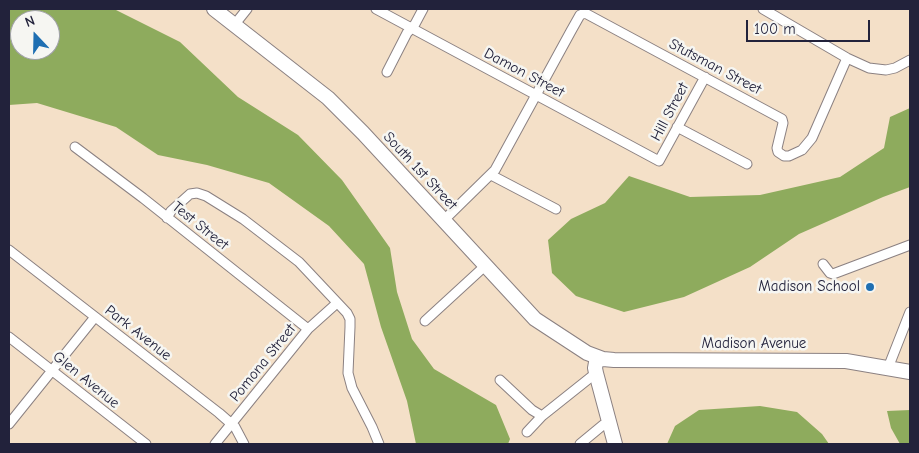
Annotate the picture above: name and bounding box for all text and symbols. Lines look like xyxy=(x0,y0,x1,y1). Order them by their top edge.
north arrow xyxy=(10,10,60,60)
scale bar xyxy=(749,10,873,42)
text: N xyxy=(22,12,37,31)
text: 100 m xyxy=(754,20,796,38)
street label: Stutsman Street xyxy=(666,35,764,99)
street label: Damon Street xyxy=(481,44,567,102)
street label: Hill Street xyxy=(647,80,693,144)
street label: South 1st Street xyxy=(379,128,461,214)
street label: Test Street xyxy=(168,198,232,254)
place label: Madison School xyxy=(758,278,860,296)
marker: Madison School xyxy=(864,281,876,293)
street label: Park Avenue xyxy=(101,301,175,365)
street label: Pomona Street xyxy=(226,321,300,405)
street label: Madison Avenue xyxy=(702,335,806,353)
street label: Glen Avenue xyxy=(49,348,123,412)

